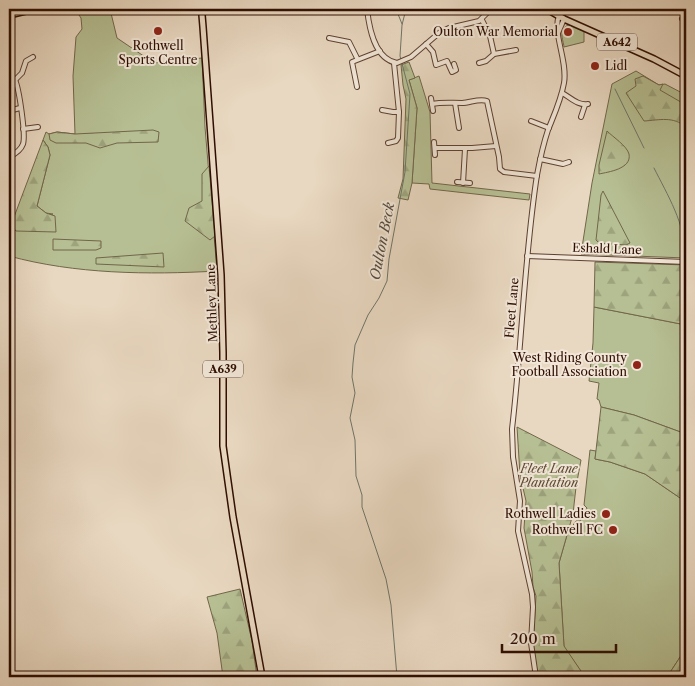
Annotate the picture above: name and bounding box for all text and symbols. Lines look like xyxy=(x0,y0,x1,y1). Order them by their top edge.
place label: Oulton War Memorial xyxy=(433,24,558,39)
marker: Rothwell Sports Centre xyxy=(152,25,164,37)
marker: Oulton War Memorial xyxy=(562,26,574,38)
road number: A642 xyxy=(597,34,637,51)
place label: Rothwell Sports Centre xyxy=(119,38,198,67)
place label: Lidl xyxy=(605,58,628,73)
marker: Lidl xyxy=(589,60,601,72)
water label: Oulton Beck xyxy=(366,200,398,281)
street label: Eshald Lane xyxy=(572,240,642,257)
street label: Methley Lane xyxy=(203,263,220,342)
street label: Fleet Lane xyxy=(501,277,522,339)
place label: West Riding County Football Association xyxy=(512,350,627,379)
marker: West Riding County Football Association xyxy=(631,359,643,371)
road number: A639 xyxy=(203,360,243,378)
park label: Fleet Lane Plantation xyxy=(519,461,579,490)
place label: Rothwell Ladies xyxy=(505,506,596,521)
marker: Rothwell Ladies xyxy=(600,508,612,520)
place label: Rothwell FC xyxy=(532,522,603,537)
marker: Rothwell FC xyxy=(607,524,619,536)
scale bar xyxy=(502,621,616,653)
text: 200 m xyxy=(510,629,556,648)

